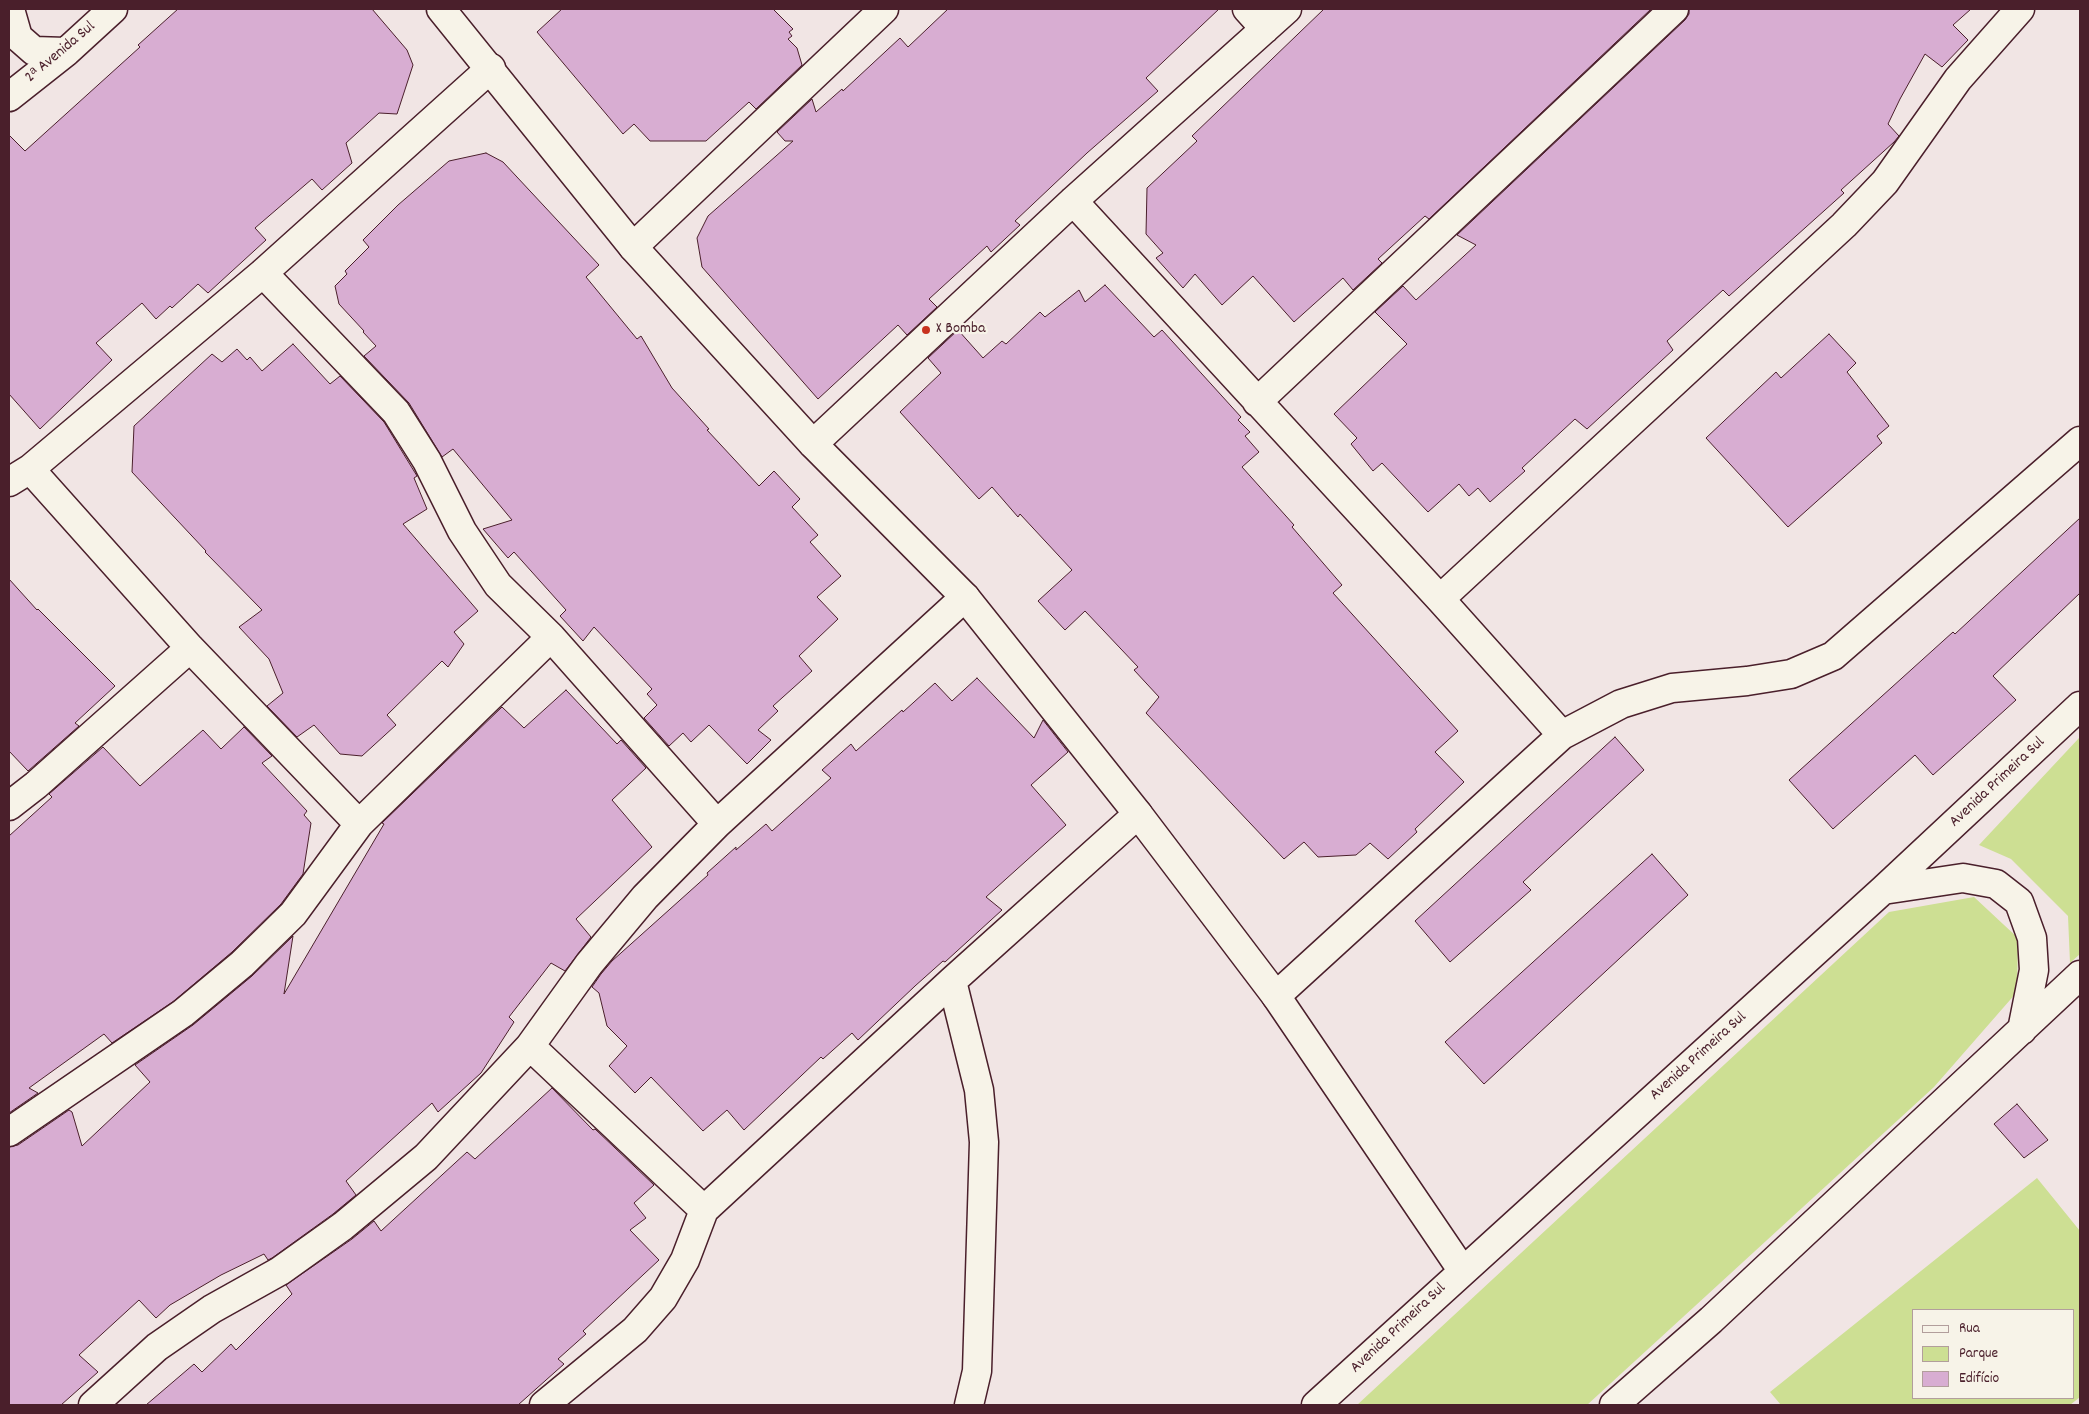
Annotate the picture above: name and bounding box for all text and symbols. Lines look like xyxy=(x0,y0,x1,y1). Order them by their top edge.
street label: 2ᵃ Avenida Sul xyxy=(22,18,100,88)
place label: X Bomba xyxy=(936,320,985,340)
marker: X Bomba xyxy=(920,324,932,336)
street label: Avenida Primeira Sul xyxy=(1946,734,2050,832)
street label: Avenida Primeira Sul xyxy=(1647,1009,1751,1105)
street label: Avenida Primeira Sul xyxy=(1347,1280,1451,1378)
legend xyxy=(1912,1309,2074,1399)
text: Rua xyxy=(1959,1318,1980,1340)
text: Parque xyxy=(1959,1343,1998,1365)
text: Edifício xyxy=(1959,1368,1999,1390)

